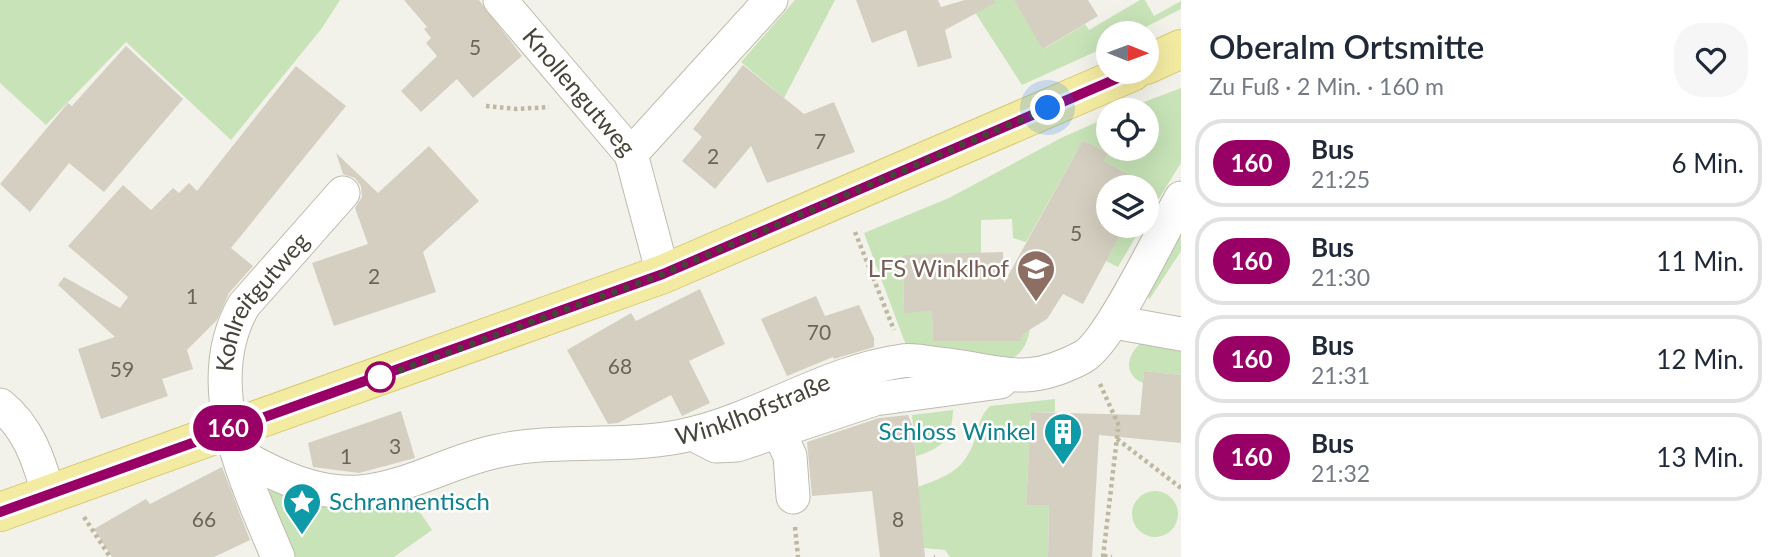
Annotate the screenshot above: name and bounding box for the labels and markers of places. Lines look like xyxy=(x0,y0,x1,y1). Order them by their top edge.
school or university icon: LFS Winklhof xyxy=(1015,248,1057,303)
place label: LFS Winklhof xyxy=(868,253,1010,282)
unlabelled marker xyxy=(365,362,395,392)
building icon: Schloss Winkel xyxy=(1042,411,1084,466)
place label: Schloss Winkel xyxy=(879,416,1036,445)
place icon: Schrannentisch xyxy=(281,481,323,536)
place label: Schrannentisch xyxy=(329,486,490,515)

